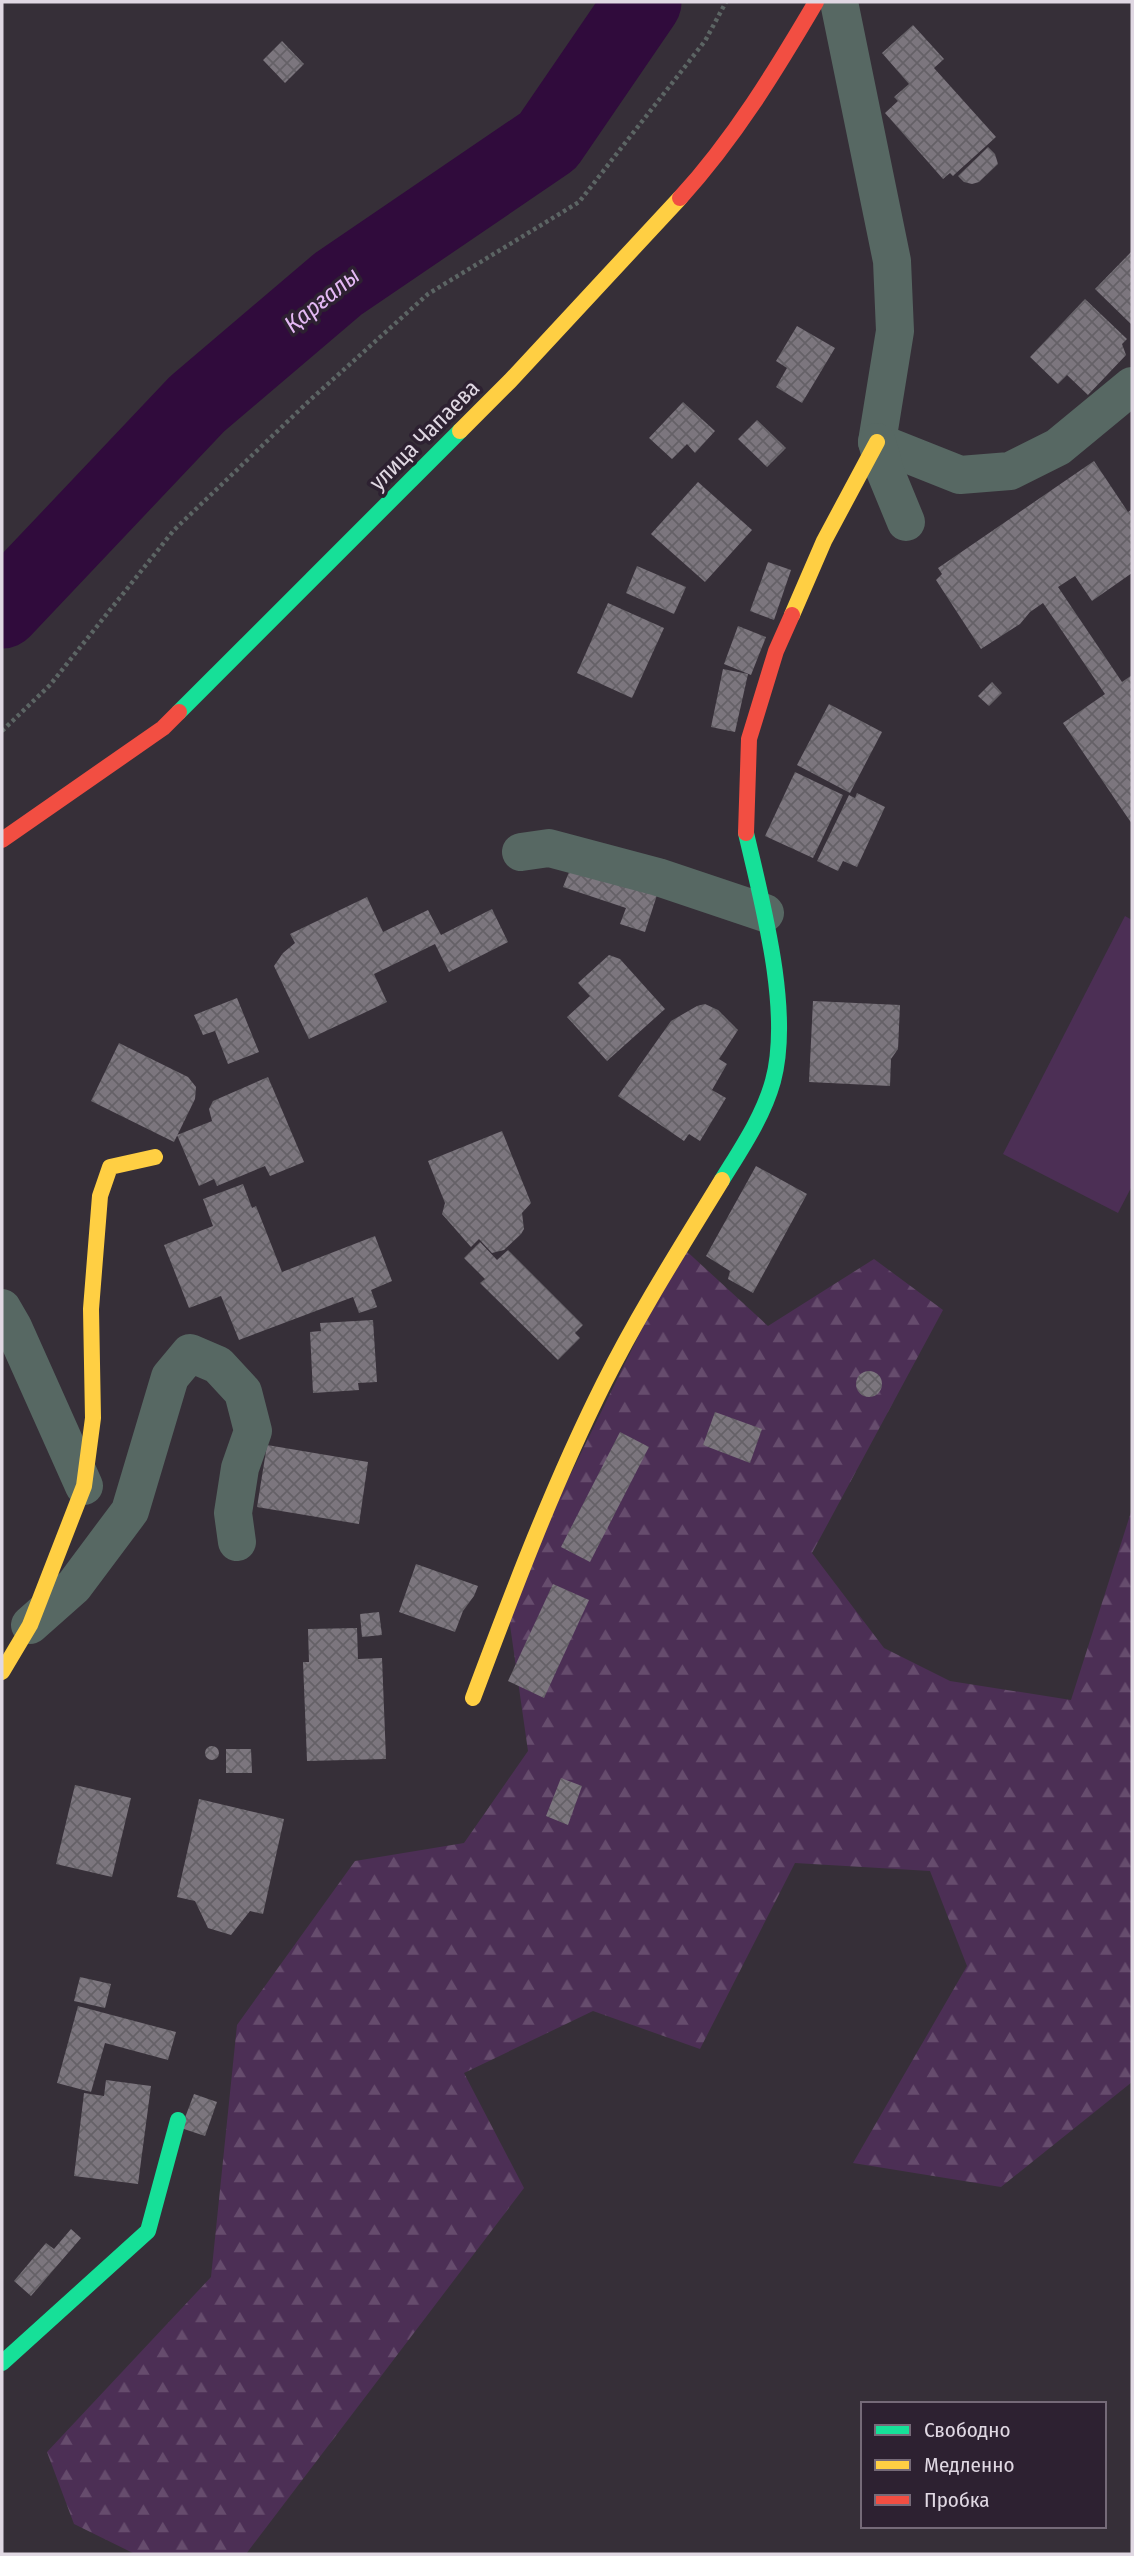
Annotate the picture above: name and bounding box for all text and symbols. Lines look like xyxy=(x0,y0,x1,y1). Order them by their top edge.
water label: Қарғалы xyxy=(279,261,365,339)
street label: улица Чапаева xyxy=(363,374,485,496)
legend xyxy=(861,2402,1106,2528)
text: Свободно xyxy=(924,2417,1010,2443)
text: Медленно xyxy=(924,2452,1014,2478)
text: Пробка xyxy=(924,2487,990,2513)

